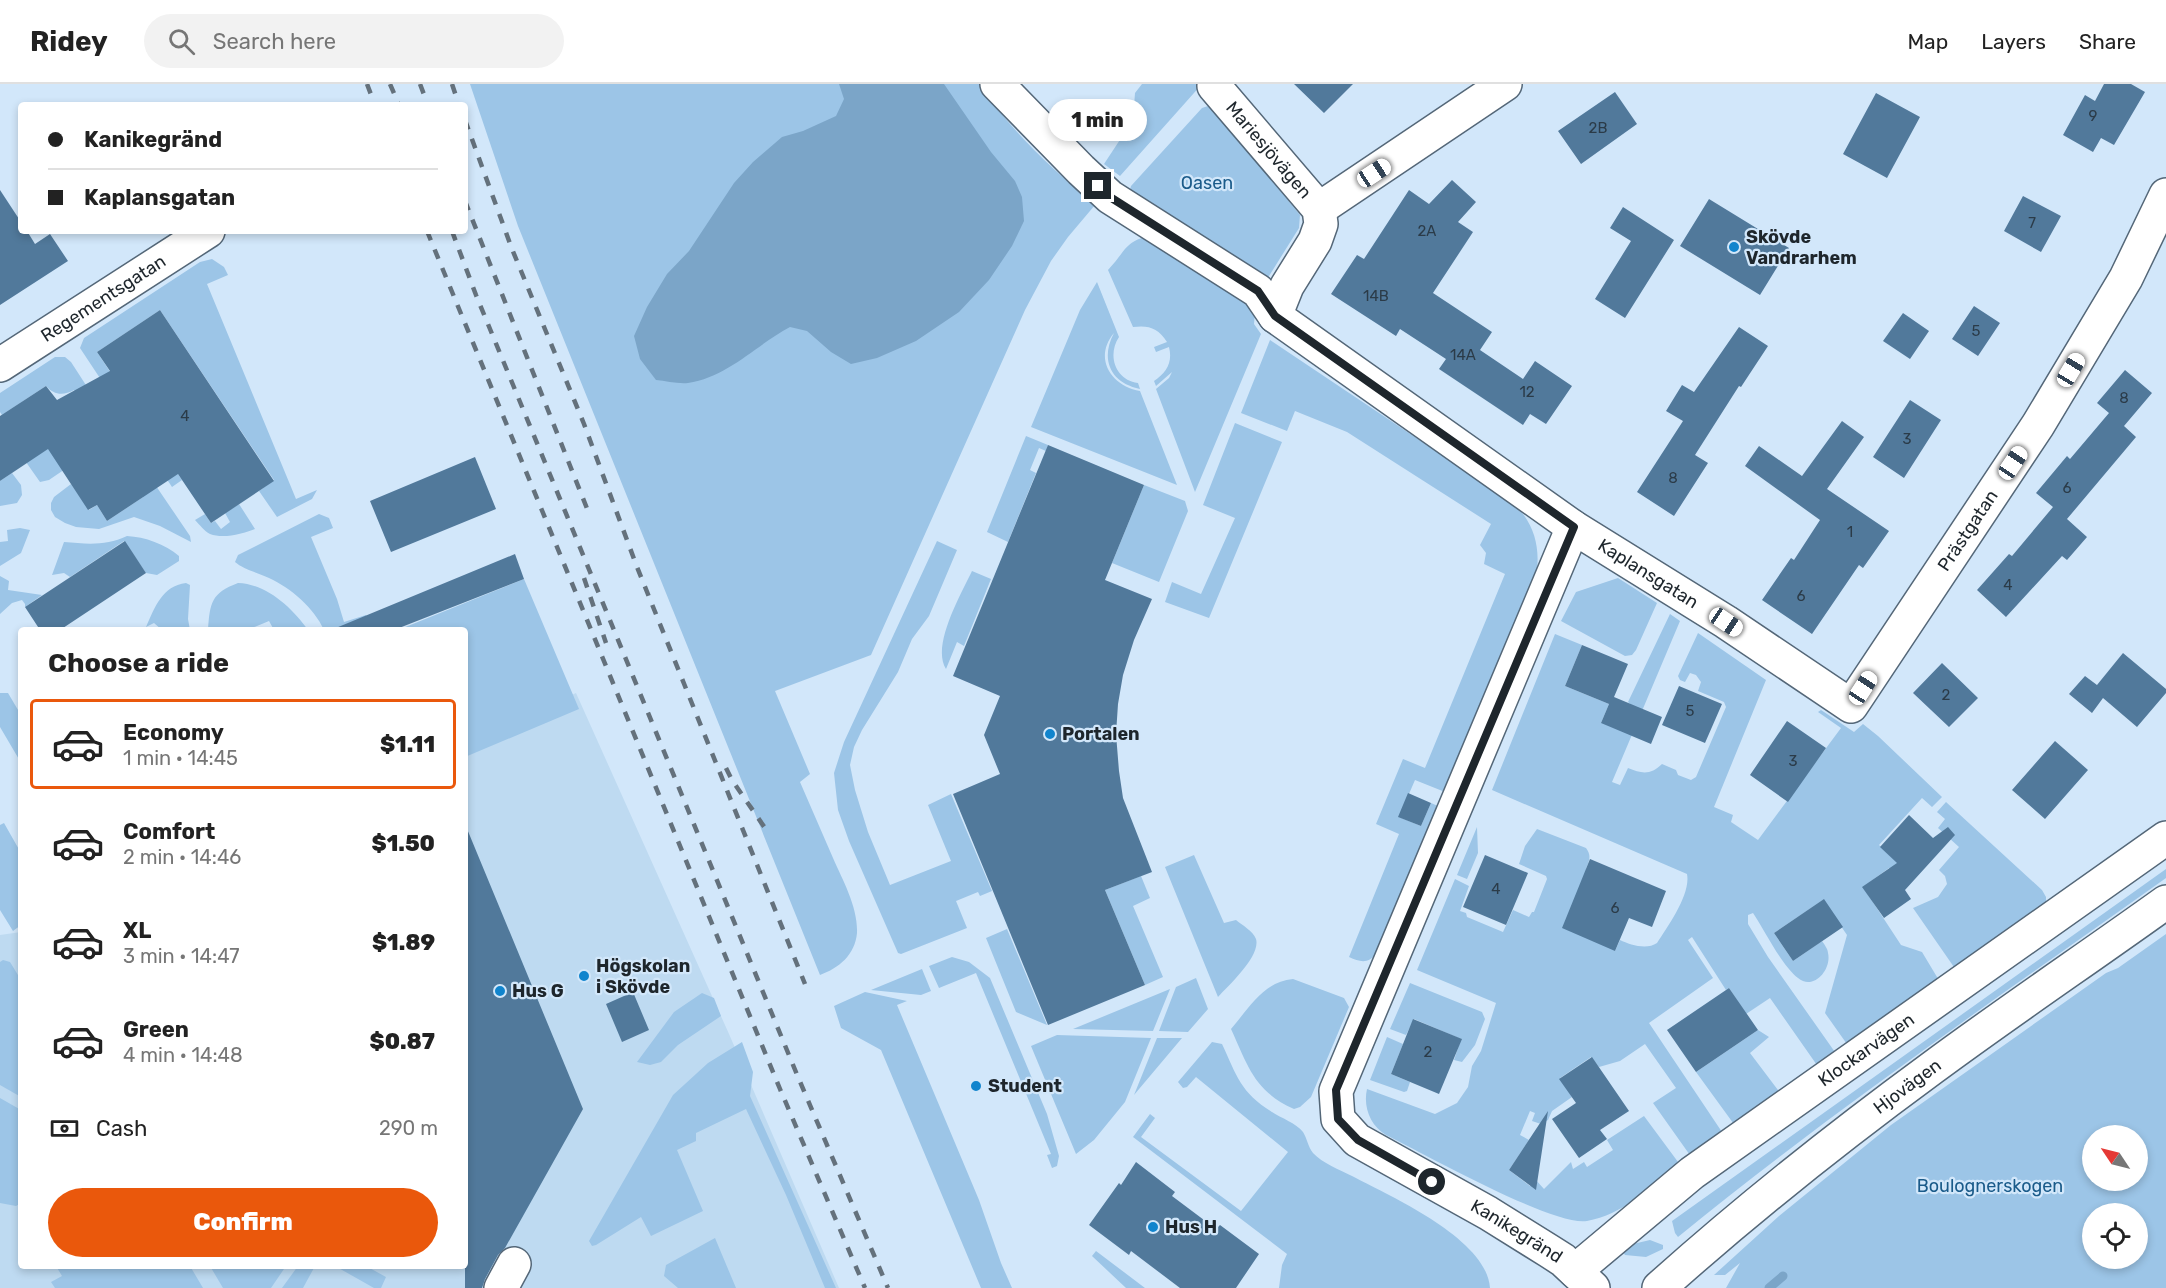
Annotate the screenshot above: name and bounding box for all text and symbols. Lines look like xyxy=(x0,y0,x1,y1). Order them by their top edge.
search box xyxy=(144,14,564,68)
text: Ridey xyxy=(30,25,108,58)
icon: search xyxy=(165,25,198,58)
text: Search here xyxy=(213,28,336,55)
text: Map xyxy=(1907,29,1948,54)
text: Layers xyxy=(1981,29,2046,54)
text: Share xyxy=(2079,29,2136,54)
street label: Mariesjövägen xyxy=(1221,97,1316,203)
callout: 1 min xyxy=(1048,99,1148,141)
house number: 9 xyxy=(2089,107,2098,125)
text: 1 min xyxy=(1071,108,1124,132)
house number: 2B xyxy=(1589,119,1607,137)
text: Kanikegränd xyxy=(84,126,222,153)
car xyxy=(1354,156,1394,190)
route end xyxy=(1084,172,1111,199)
park label: Oasen xyxy=(1181,172,1233,194)
text: Kaplansgatan xyxy=(84,184,235,211)
house number: 7 xyxy=(2028,214,2036,232)
house number: 2A xyxy=(1418,222,1436,240)
place label: Skövde Vandrarhem xyxy=(1746,226,1857,269)
marker: Skövde Vandrarhem xyxy=(1727,240,1741,254)
street label: Regementsgatan xyxy=(37,250,170,347)
house number: 14B xyxy=(1363,287,1389,305)
house number: 5 xyxy=(1972,322,1981,340)
house number: 14A xyxy=(1450,346,1476,364)
car xyxy=(2054,350,2088,390)
house number: 12 xyxy=(1519,383,1535,401)
house number: 8 xyxy=(2119,389,2129,407)
house number: 4 xyxy=(180,407,190,425)
house number: 3 xyxy=(1902,430,1912,448)
car xyxy=(1995,443,2031,483)
house number: 8 xyxy=(1668,469,1678,487)
house number: 6 xyxy=(2062,479,2072,497)
street label: Prästgatan xyxy=(1933,486,2003,575)
house number: 1 xyxy=(1847,523,1853,541)
street label: Kaplansgatan xyxy=(1594,534,1703,613)
house number: 4 xyxy=(2003,576,2013,594)
house number: 6 xyxy=(1796,587,1806,605)
car xyxy=(1706,604,1746,640)
text: Choose a ride xyxy=(48,647,229,679)
car xyxy=(1846,668,1880,708)
house number: 2 xyxy=(1942,686,1951,704)
house number: 5 xyxy=(1686,702,1695,720)
icon: car xyxy=(51,717,105,771)
text: Economy xyxy=(123,719,224,746)
place label: Portalen xyxy=(1062,723,1140,745)
marker: Portalen xyxy=(1043,727,1057,741)
text: $1.11 xyxy=(380,731,435,758)
text: 1 min · 14:45 xyxy=(123,746,238,770)
house number: 3 xyxy=(1788,752,1798,770)
icon: car xyxy=(51,816,105,870)
text: Comfort xyxy=(123,818,215,845)
text: $1.50 xyxy=(372,830,435,857)
text: 2 min · 14:46 xyxy=(123,845,241,869)
house number: 4 xyxy=(1491,880,1501,898)
house number: 6 xyxy=(1610,899,1620,917)
icon: car xyxy=(51,915,105,969)
text: XL xyxy=(123,917,151,944)
text: $1.89 xyxy=(372,929,435,956)
text: 3 min · 14:47 xyxy=(123,944,239,968)
place label: Högskolan i Skövde xyxy=(596,955,690,998)
marker: Högskolan i Skövde xyxy=(577,969,591,983)
place label: Hus G xyxy=(512,980,564,1002)
marker: Hus G xyxy=(493,984,507,998)
street label: Klockarvägen xyxy=(1814,1008,1919,1091)
icon: car xyxy=(51,1014,105,1068)
text: Green xyxy=(123,1016,189,1043)
text: $0.87 xyxy=(370,1028,435,1055)
text: 4 min · 14:48 xyxy=(123,1043,243,1067)
house number: 2 xyxy=(1424,1043,1433,1061)
street label: Hjovägen xyxy=(1869,1054,1946,1119)
place label: Student xyxy=(988,1075,1062,1097)
marker: Student xyxy=(969,1079,983,1093)
icon: cash xyxy=(48,1112,81,1145)
text: Cash xyxy=(96,1115,147,1142)
text: 290 m xyxy=(379,1116,438,1140)
north arrow xyxy=(2082,1125,2148,1191)
map controls xyxy=(2082,1125,2148,1269)
route start xyxy=(1418,1168,1445,1195)
park label: Boulognerskogen xyxy=(1917,1175,2063,1197)
button: Confirm xyxy=(48,1188,438,1257)
street label: Kanikegränd xyxy=(1467,1195,1567,1268)
button: locate xyxy=(2082,1203,2148,1269)
place label: Hus H xyxy=(1165,1216,1217,1238)
marker: Hus H xyxy=(1146,1220,1160,1234)

